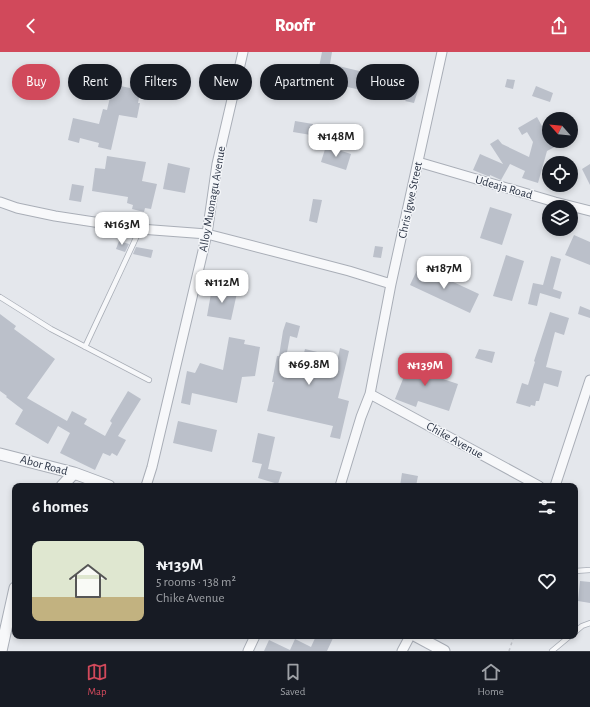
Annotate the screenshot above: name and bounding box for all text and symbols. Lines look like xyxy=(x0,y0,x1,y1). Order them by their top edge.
icon: back xyxy=(20,15,42,37)
icon: share xyxy=(548,15,570,37)
text: Roofr xyxy=(275,17,315,35)
chip: Buy xyxy=(12,64,60,100)
chip: Rent xyxy=(68,64,122,100)
chip: Filters xyxy=(130,64,191,100)
chip: New xyxy=(199,64,252,100)
chip: Apartment xyxy=(260,64,348,100)
chip: House xyxy=(356,64,419,100)
north arrow xyxy=(542,112,578,148)
map controls xyxy=(542,112,578,236)
pin: ₦148M xyxy=(308,124,364,158)
text: ₦148M xyxy=(317,130,355,143)
street label: Alloy Muonagu Avenue xyxy=(197,145,228,253)
button: locate xyxy=(542,156,578,192)
street label: Chris Igwe Street xyxy=(396,160,424,239)
street label: Udeaja Road xyxy=(474,173,534,202)
button: layers xyxy=(542,200,578,236)
pin: ₦163M xyxy=(94,212,150,246)
text: ₦163M xyxy=(104,218,140,231)
pin: ₦187M xyxy=(416,256,472,290)
text: ₦187M xyxy=(426,262,462,275)
pin: ₦112M xyxy=(194,270,250,304)
text: ₦112M xyxy=(204,276,240,289)
pin: ₦69.8M xyxy=(276,352,342,386)
pin: ₦139M xyxy=(397,353,453,387)
text: ₦69.8M xyxy=(288,358,330,371)
text: ₦139M xyxy=(407,359,443,372)
street label: Chike Avenue xyxy=(424,419,486,461)
street label: Abor Road xyxy=(19,453,69,477)
icon: filters xyxy=(536,496,558,518)
text: 6 homes xyxy=(32,498,88,515)
text: ₦139M xyxy=(156,556,203,573)
icon: home xyxy=(64,557,112,605)
icon: heart xyxy=(536,570,558,592)
text: 5 rooms · 138 m² xyxy=(156,576,236,589)
text: Chike Avenue xyxy=(156,592,224,605)
tab: Map xyxy=(86,661,108,698)
tab: Saved xyxy=(280,661,305,698)
tab: Home xyxy=(477,661,504,698)

